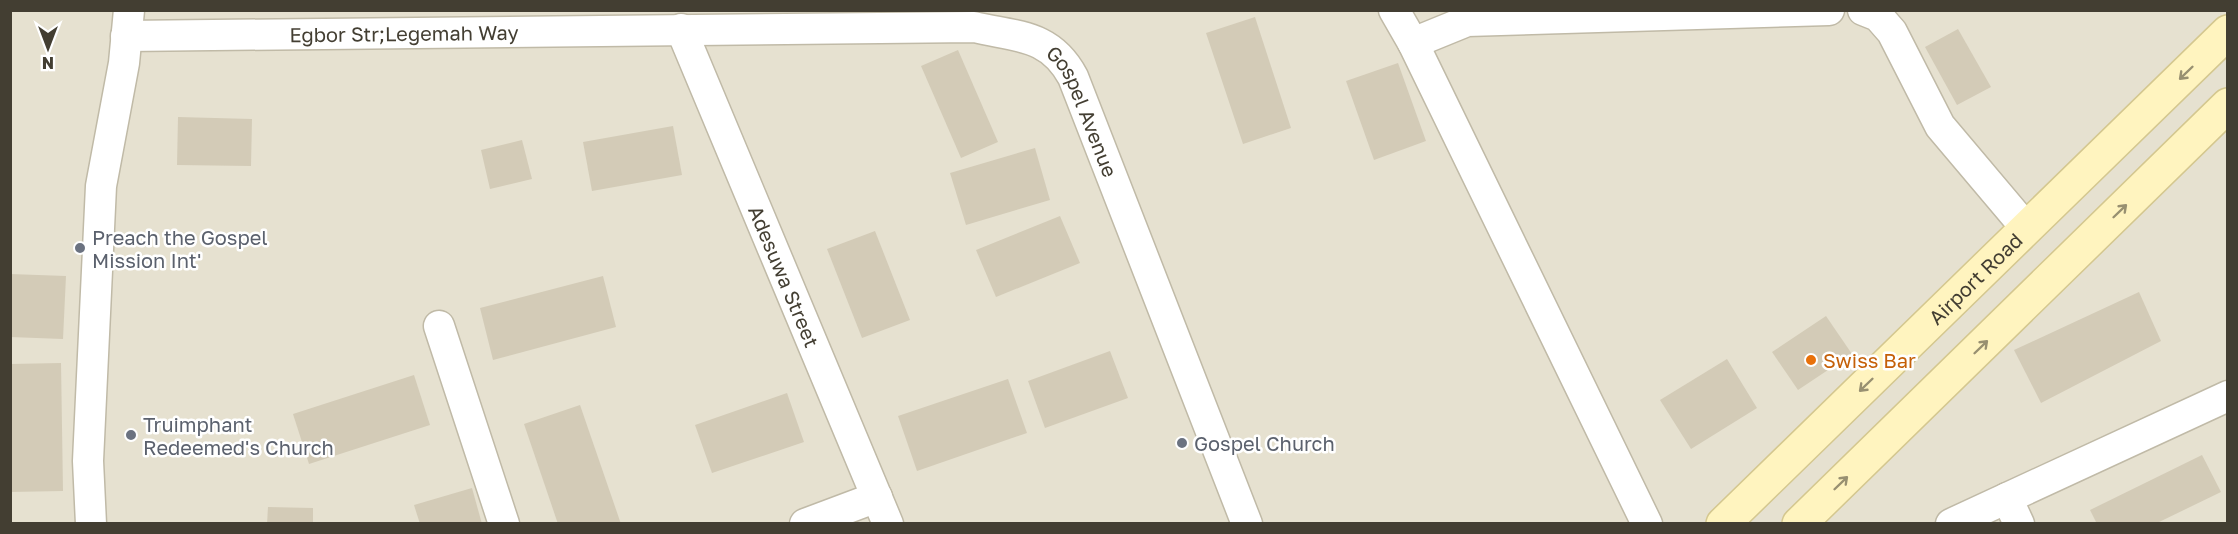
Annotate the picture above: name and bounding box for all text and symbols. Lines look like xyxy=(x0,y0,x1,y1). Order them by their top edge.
north arrow xyxy=(18,18,78,78)
street label: Egbor Str;Legemah Way xyxy=(289,20,519,46)
street label: Gospel Avenue xyxy=(1042,40,1123,180)
text: N xyxy=(42,53,54,73)
one-way arrow xyxy=(2178,65,2193,80)
street label: Adesuwa Street xyxy=(744,202,825,351)
one-way arrow xyxy=(2113,204,2128,218)
place label: Preach the Gospel Mission Int' xyxy=(92,225,268,272)
street label: Airport Road xyxy=(1923,228,2027,329)
marker: Preach the Gospel Mission Int' xyxy=(73,241,87,255)
one-way arrow xyxy=(1973,339,1988,354)
place label: Swiss Bar xyxy=(1823,348,1916,372)
marker: Swiss Bar xyxy=(1804,353,1818,367)
one-way arrow xyxy=(1858,378,1873,392)
place label: Truimphant Redeemed's Church xyxy=(143,412,334,459)
marker: Truimphant Redeemed's Church xyxy=(124,428,138,442)
place label: Gospel Church xyxy=(1194,431,1335,455)
marker: Gospel Church xyxy=(1175,436,1189,450)
one-way arrow xyxy=(1833,475,1848,490)

